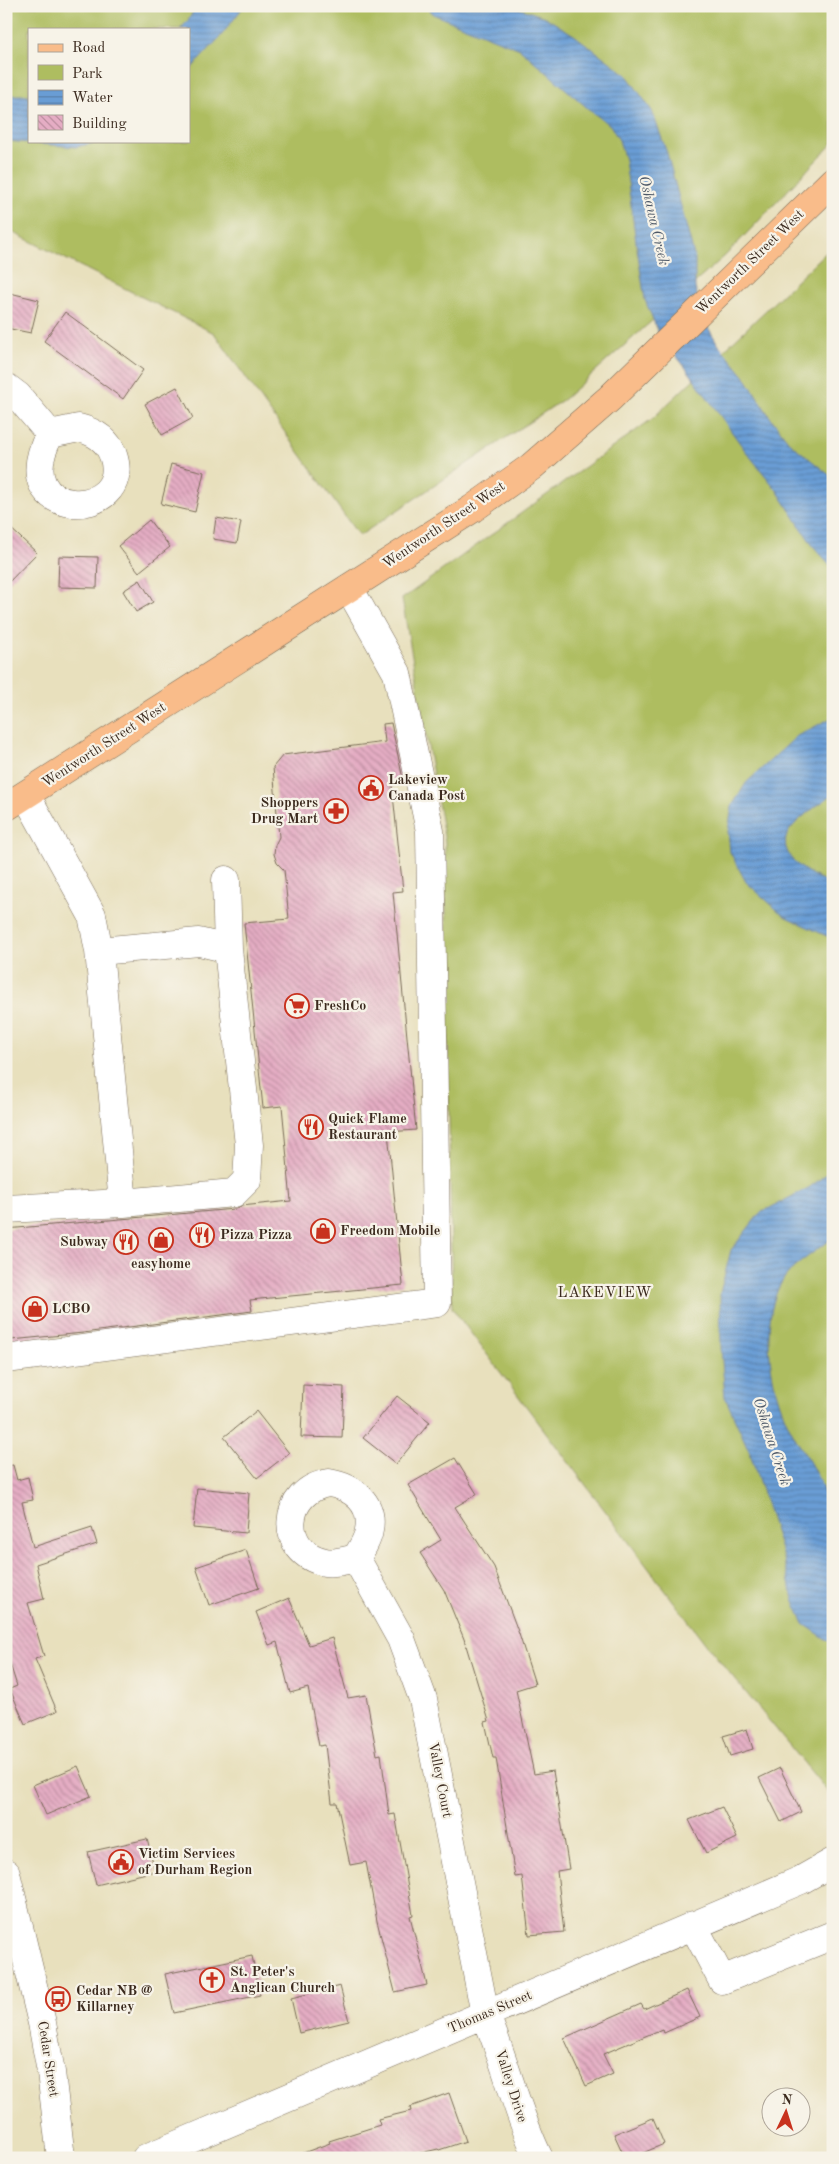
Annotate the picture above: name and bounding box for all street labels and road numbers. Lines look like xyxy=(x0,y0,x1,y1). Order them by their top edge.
street label: Wentworth Street West xyxy=(693,207,807,317)
street label: Wentworth Street West xyxy=(380,479,508,571)
street label: Wentworth Street West xyxy=(40,700,168,790)
street label: Valley Court xyxy=(426,1741,454,1819)
street label: Thomas Street xyxy=(446,1988,534,2036)
street label: Cedar Street xyxy=(35,2020,61,2098)
street label: Valley Drive xyxy=(493,2048,529,2124)

